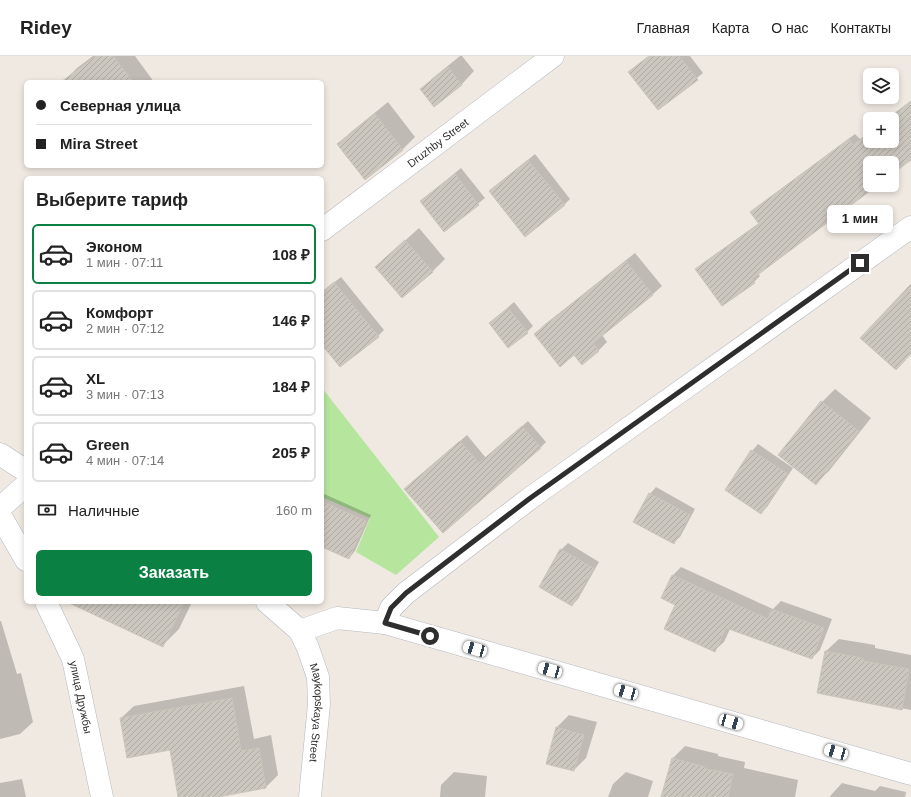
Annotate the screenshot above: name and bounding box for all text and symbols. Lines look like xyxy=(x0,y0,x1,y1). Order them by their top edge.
text: Ridey xyxy=(20,17,72,38)
text: Главная xyxy=(636,20,690,36)
text: Карта xyxy=(712,20,749,36)
text: О нас xyxy=(771,20,809,36)
text: Контакты xyxy=(831,20,891,36)
map controls xyxy=(863,68,899,192)
button: layers xyxy=(863,68,899,104)
text: Северная улица xyxy=(60,97,181,114)
button: + xyxy=(863,112,899,148)
street label: Druzhby Street xyxy=(405,116,471,170)
text: Mira Street xyxy=(60,135,138,152)
button: − xyxy=(863,156,899,192)
text: Выберите тариф xyxy=(36,190,188,210)
callout: 1 мин xyxy=(827,205,893,233)
text: 1 мин xyxy=(842,211,878,226)
icon: car xyxy=(38,236,74,272)
text: Эконом xyxy=(86,238,142,255)
text: 108 ₽ xyxy=(272,246,310,263)
route end xyxy=(851,254,869,272)
text: 1 мин · 07:11 xyxy=(86,255,163,270)
icon: car xyxy=(38,302,74,338)
text: Комфорт xyxy=(86,304,153,321)
text: 146 ₽ xyxy=(272,312,310,329)
text: 2 мин · 07:12 xyxy=(86,321,164,336)
icon: car xyxy=(38,368,74,404)
text: XL xyxy=(86,370,105,387)
text: 184 ₽ xyxy=(272,378,310,395)
text: 3 мин · 07:13 xyxy=(86,387,164,402)
icon: car xyxy=(38,434,74,470)
text: Green xyxy=(86,436,129,453)
text: 205 ₽ xyxy=(272,444,310,461)
text: 4 мин · 07:14 xyxy=(86,453,164,468)
icon: cash xyxy=(36,499,58,521)
text: Наличные xyxy=(68,502,140,519)
text: 160 m xyxy=(276,503,312,518)
button: Заказать xyxy=(36,550,312,596)
route start xyxy=(421,627,439,645)
car xyxy=(462,640,488,658)
street label: улица Дружбы xyxy=(68,660,95,735)
car xyxy=(537,661,563,679)
street label: Maykopskaya Street xyxy=(307,662,325,763)
car xyxy=(613,683,639,701)
car xyxy=(718,713,744,731)
car xyxy=(823,743,849,761)

